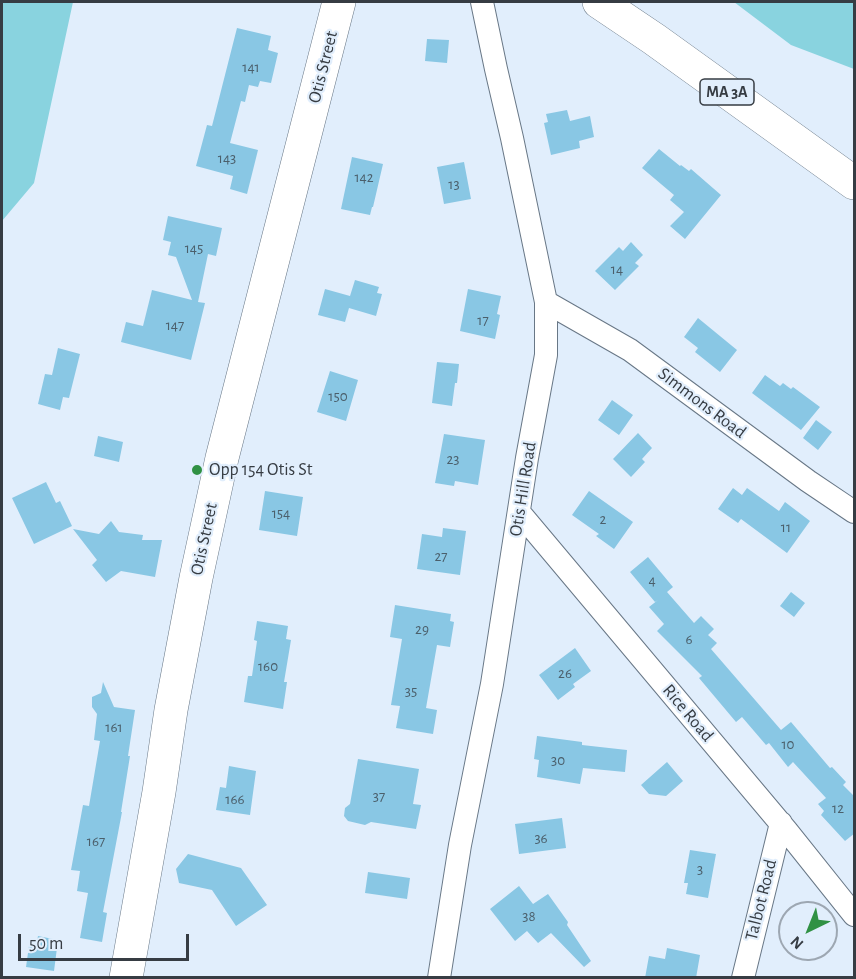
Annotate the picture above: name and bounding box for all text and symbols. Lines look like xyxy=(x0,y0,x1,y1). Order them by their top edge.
street label: Otis Street xyxy=(304,29,342,105)
house number: 141 xyxy=(242,58,260,76)
road number: MA 3A xyxy=(700,79,754,105)
house number: 143 xyxy=(218,149,236,167)
house number: 142 xyxy=(354,168,374,186)
house number: 13 xyxy=(448,175,460,193)
house number: 145 xyxy=(185,239,203,257)
house number: 14 xyxy=(611,260,623,278)
house number: 17 xyxy=(477,311,489,329)
house number: 147 xyxy=(166,316,184,334)
street label: Simmons Road xyxy=(654,363,750,443)
house number: 150 xyxy=(328,387,348,405)
street label: Otis Hill Road xyxy=(505,440,541,538)
house number: 23 xyxy=(446,450,460,468)
place label: Opp 154 Otis St xyxy=(209,459,312,481)
marker: Opp 154 Otis St xyxy=(190,463,204,477)
street label: Otis Street xyxy=(186,501,222,577)
house number: 154 xyxy=(272,504,290,522)
house number: 2 xyxy=(600,510,606,528)
house number: 11 xyxy=(781,518,791,536)
house number: 27 xyxy=(434,547,448,565)
house number: 4 xyxy=(648,571,656,589)
house number: 29 xyxy=(415,620,429,638)
house number: 6 xyxy=(685,630,693,648)
house number: 160 xyxy=(258,657,278,675)
house number: 26 xyxy=(558,664,572,682)
street label: Rice Road xyxy=(658,680,718,746)
house number: 35 xyxy=(405,682,417,700)
house number: 161 xyxy=(105,718,123,736)
house number: 10 xyxy=(781,735,795,753)
house number: 30 xyxy=(551,751,565,769)
house number: 37 xyxy=(373,787,385,805)
house number: 166 xyxy=(225,790,245,808)
house number: 12 xyxy=(832,799,844,817)
house number: 36 xyxy=(534,829,548,847)
house number: 167 xyxy=(87,832,105,850)
street label: Talbot Road xyxy=(740,857,782,943)
house number: 3 xyxy=(697,860,703,878)
north arrow xyxy=(778,901,838,961)
house number: 38 xyxy=(522,907,536,925)
scale bar xyxy=(21,922,192,960)
text: N xyxy=(788,933,807,952)
text: 50 m xyxy=(29,935,63,953)

